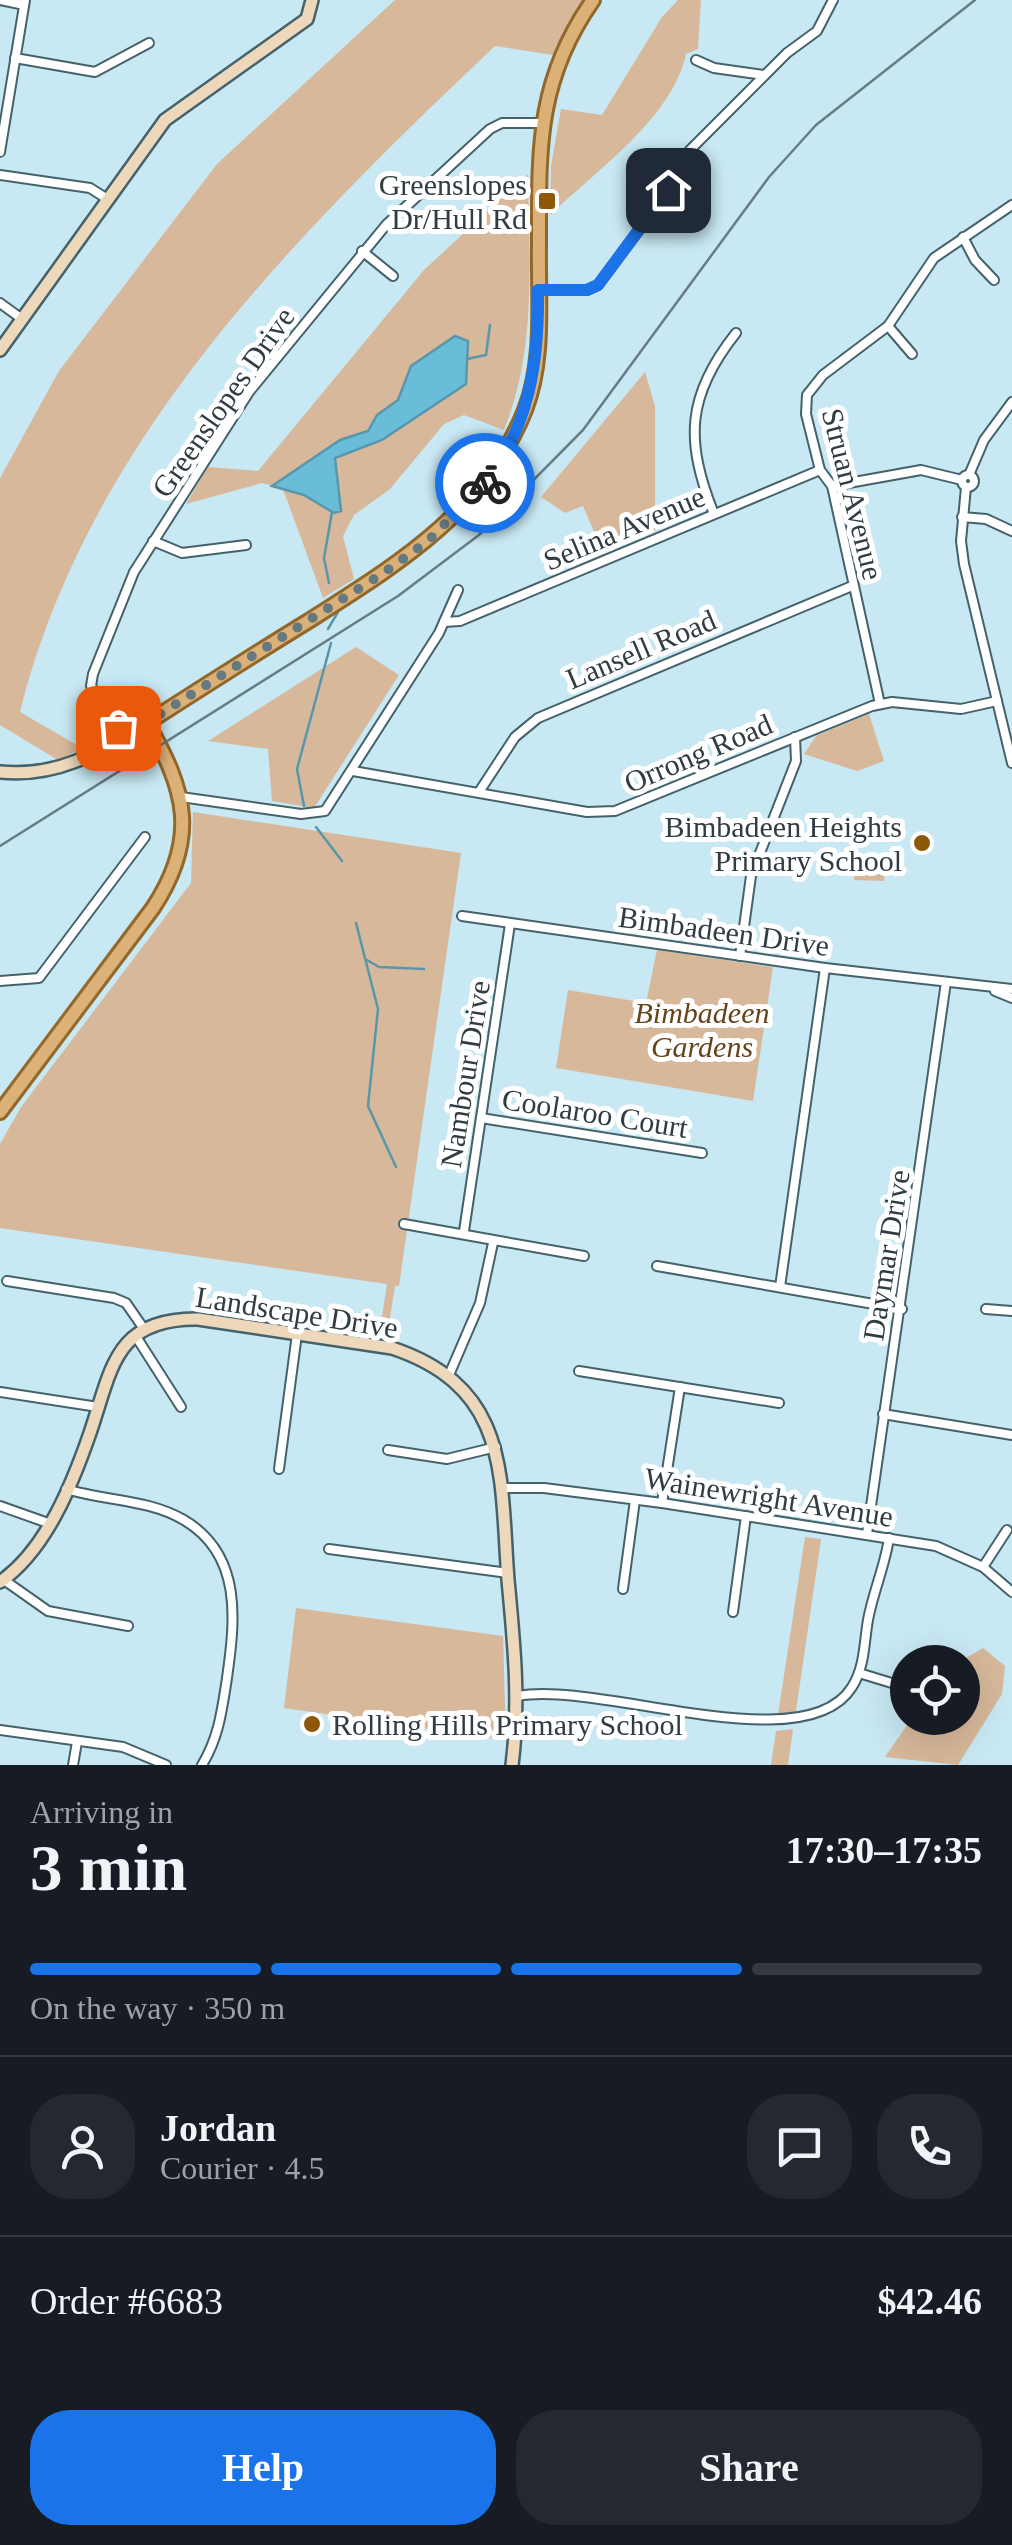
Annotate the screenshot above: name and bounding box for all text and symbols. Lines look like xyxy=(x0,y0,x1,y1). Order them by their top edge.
pin xyxy=(626,148,711,233)
icon: home xyxy=(641,163,696,218)
place label: Greenslopes Dr/Hull Rd xyxy=(379,168,527,235)
marker: Greenslopes Dr/Hull Rd xyxy=(536,190,558,212)
street label: Greenslopes Drive xyxy=(145,301,301,503)
street label: Struan Avenue xyxy=(816,405,890,583)
courier xyxy=(435,433,535,533)
icon: bike xyxy=(458,456,513,511)
street label: Selina Avenue xyxy=(538,479,710,577)
street label: Lansell Road xyxy=(561,603,721,695)
pin xyxy=(76,686,161,771)
icon: bag xyxy=(91,701,146,756)
street label: Orrong Road xyxy=(619,707,777,799)
place label: Bimbadeen Heights Primary School xyxy=(665,810,902,877)
marker: Bimbadeen Heights Primary School xyxy=(911,832,933,854)
street label: Bimbadeen Drive xyxy=(617,900,831,962)
street label: Nambour Drive xyxy=(434,978,496,1170)
park label: Bimbadeen Gardens xyxy=(635,996,769,1063)
street label: Coolaroo Court xyxy=(500,1082,691,1144)
street label: Daymar Drive xyxy=(856,1167,916,1343)
street label: Landscape Drive xyxy=(194,1280,400,1344)
street label: Wainewright Avenue xyxy=(642,1461,896,1533)
map controls xyxy=(890,1645,980,1735)
button: locate xyxy=(890,1645,980,1735)
place label: Rolling Hills Primary School xyxy=(332,1708,683,1741)
marker: Rolling Hills Primary School xyxy=(301,1713,323,1735)
text: Arriving in xyxy=(30,1794,173,1830)
text: 17:30–17:35 xyxy=(786,1829,982,1871)
text: 3 min xyxy=(30,1832,187,1904)
text: On the way · 350 m xyxy=(30,1990,285,2026)
button: person xyxy=(30,2094,135,2199)
button: chat xyxy=(747,2094,852,2199)
button: phone xyxy=(877,2094,982,2199)
text: Jordan xyxy=(160,2107,276,2149)
text: Courier · 4.5 xyxy=(160,2150,324,2186)
text: Order #6683 xyxy=(30,2280,223,2322)
text: $42.46 xyxy=(878,2280,982,2322)
button: Help xyxy=(30,2410,496,2525)
button: Share xyxy=(516,2410,982,2525)

